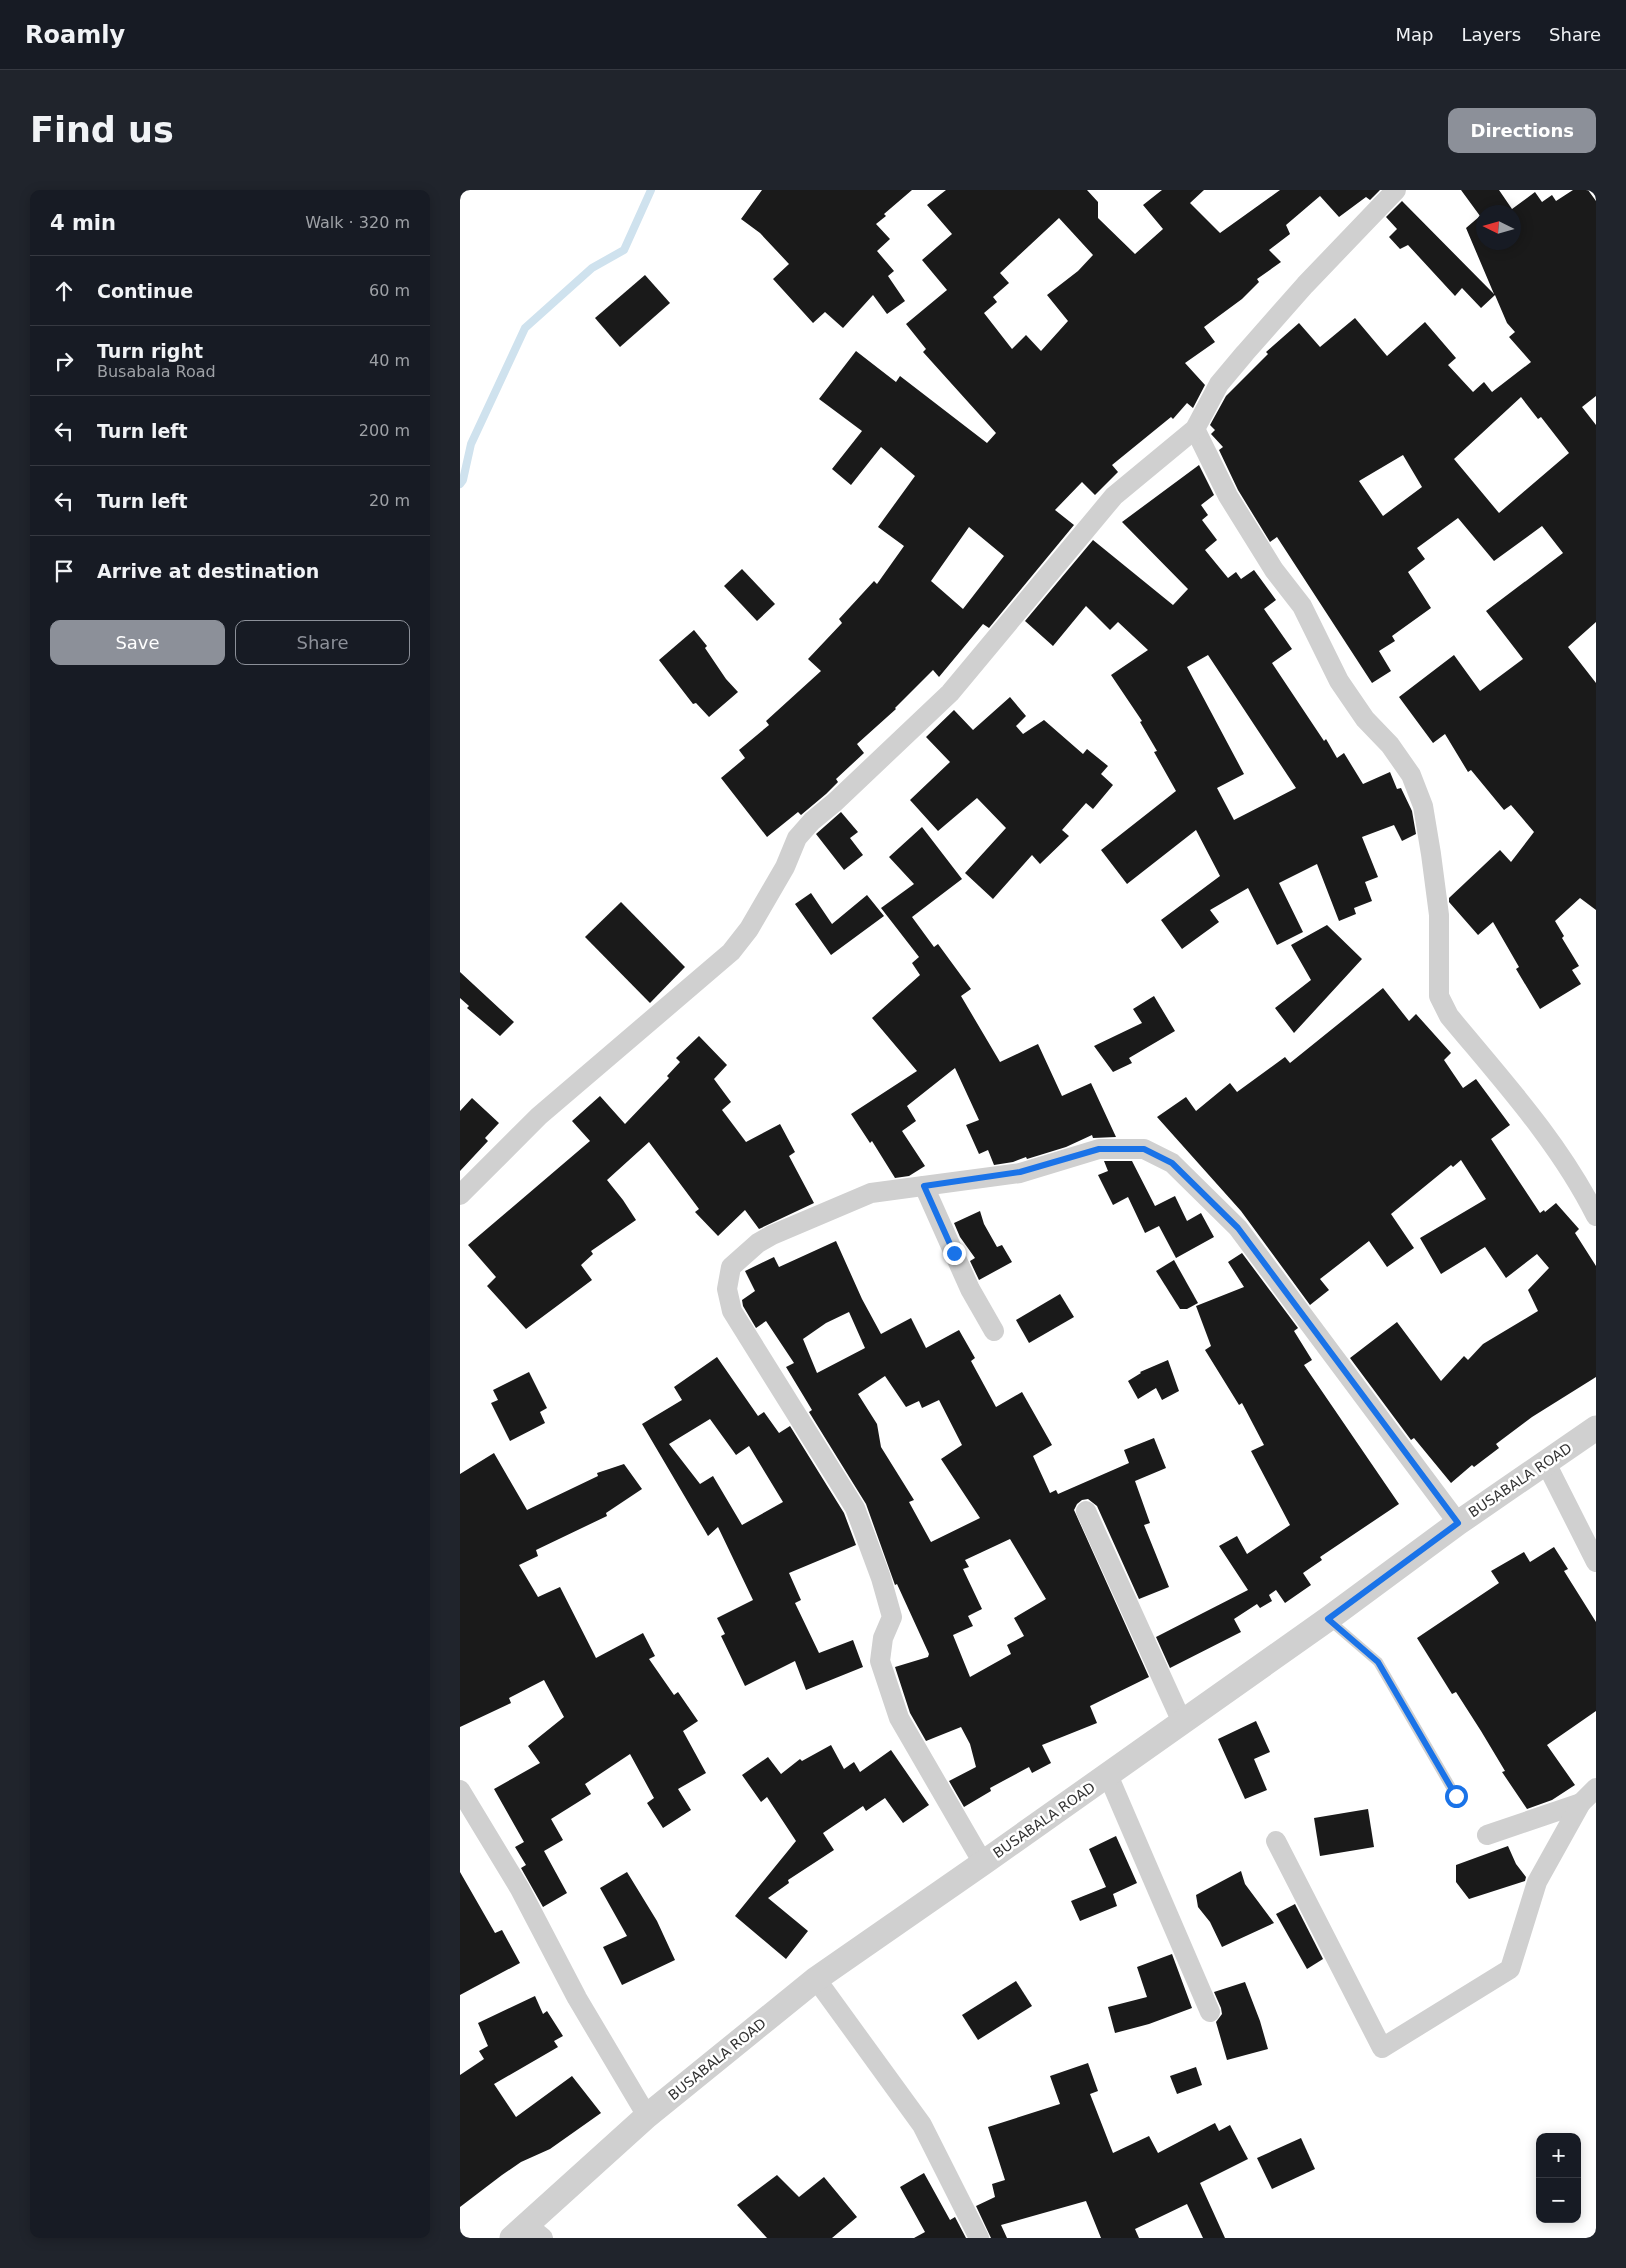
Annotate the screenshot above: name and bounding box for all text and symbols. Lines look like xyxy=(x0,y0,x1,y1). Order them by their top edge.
text: Roamly xyxy=(25,21,125,49)
text: Map xyxy=(1395,24,1433,45)
text: Layers xyxy=(1461,24,1521,45)
text: Share xyxy=(1549,24,1601,45)
button: Directions xyxy=(1448,108,1596,153)
text: Find us xyxy=(30,110,174,150)
north arrow xyxy=(1476,205,1521,250)
text: 4 min xyxy=(50,211,116,235)
text: Walk · 320 m xyxy=(305,213,410,232)
icon: ahead xyxy=(50,277,78,305)
text: Continue xyxy=(97,280,193,302)
text: 60 m xyxy=(369,281,410,300)
text: Turn right xyxy=(97,340,203,362)
icon: right xyxy=(50,347,78,375)
text: 40 m xyxy=(369,351,410,370)
text: Busabala Road xyxy=(97,362,216,381)
icon: left xyxy=(50,417,78,445)
text: Turn left xyxy=(97,420,188,442)
text: 200 m xyxy=(359,421,410,440)
icon: left xyxy=(50,487,78,515)
text: Turn left xyxy=(97,490,188,512)
text: 20 m xyxy=(369,491,410,510)
icon: arrive xyxy=(50,557,78,585)
text: Arrive at destination xyxy=(97,560,319,582)
button: Save xyxy=(50,620,225,665)
button: Share xyxy=(235,620,410,665)
route end xyxy=(943,1242,966,1265)
street label: BUSABALA ROAD xyxy=(1465,1440,1575,1520)
street label: BUSABALA ROAD xyxy=(990,1779,1098,1861)
route start xyxy=(1445,1785,1468,1808)
street label: BUSABALA ROAD xyxy=(665,2015,769,2103)
map controls xyxy=(1536,2133,1581,2223)
button: + xyxy=(1536,2133,1581,2178)
button: − xyxy=(1536,2178,1581,2223)

